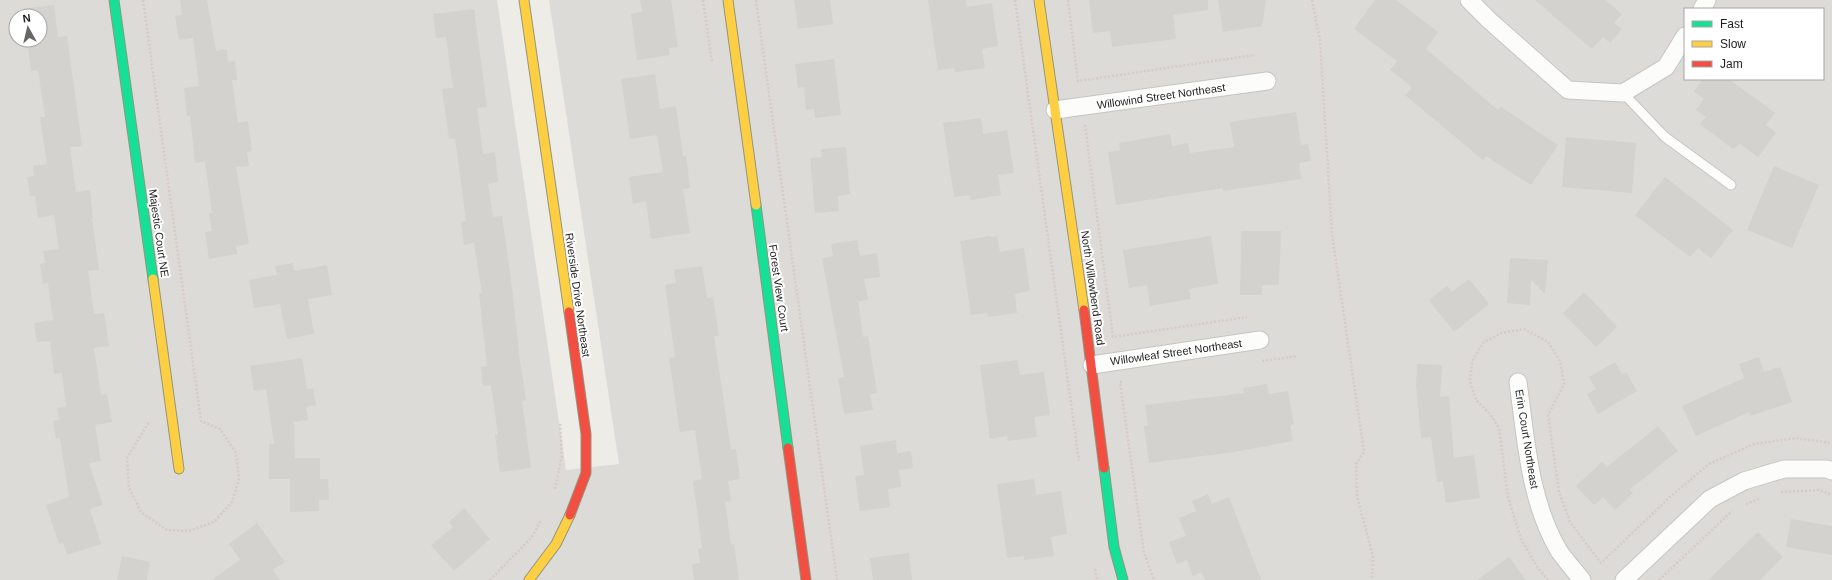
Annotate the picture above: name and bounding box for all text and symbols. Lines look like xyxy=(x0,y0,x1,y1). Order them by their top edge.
north arrow xyxy=(8,8,48,48)
legend xyxy=(1684,8,1824,80)
text: N xyxy=(22,12,31,25)
text: Fast xyxy=(1720,17,1744,31)
text: Slow xyxy=(1720,37,1746,51)
text: Jam xyxy=(1720,57,1743,71)
street label: Willowind Street Northeast xyxy=(1096,81,1226,111)
street label: Majestic Court NE xyxy=(147,188,171,278)
street label: North Willowbend Road xyxy=(1079,230,1107,346)
street label: Riverside Drive Northeast xyxy=(563,232,593,358)
street label: Forest View Court xyxy=(767,244,791,332)
street label: Willowleaf Street Northeast xyxy=(1109,337,1243,367)
street label: Erin Court Northeast xyxy=(1513,389,1541,489)

